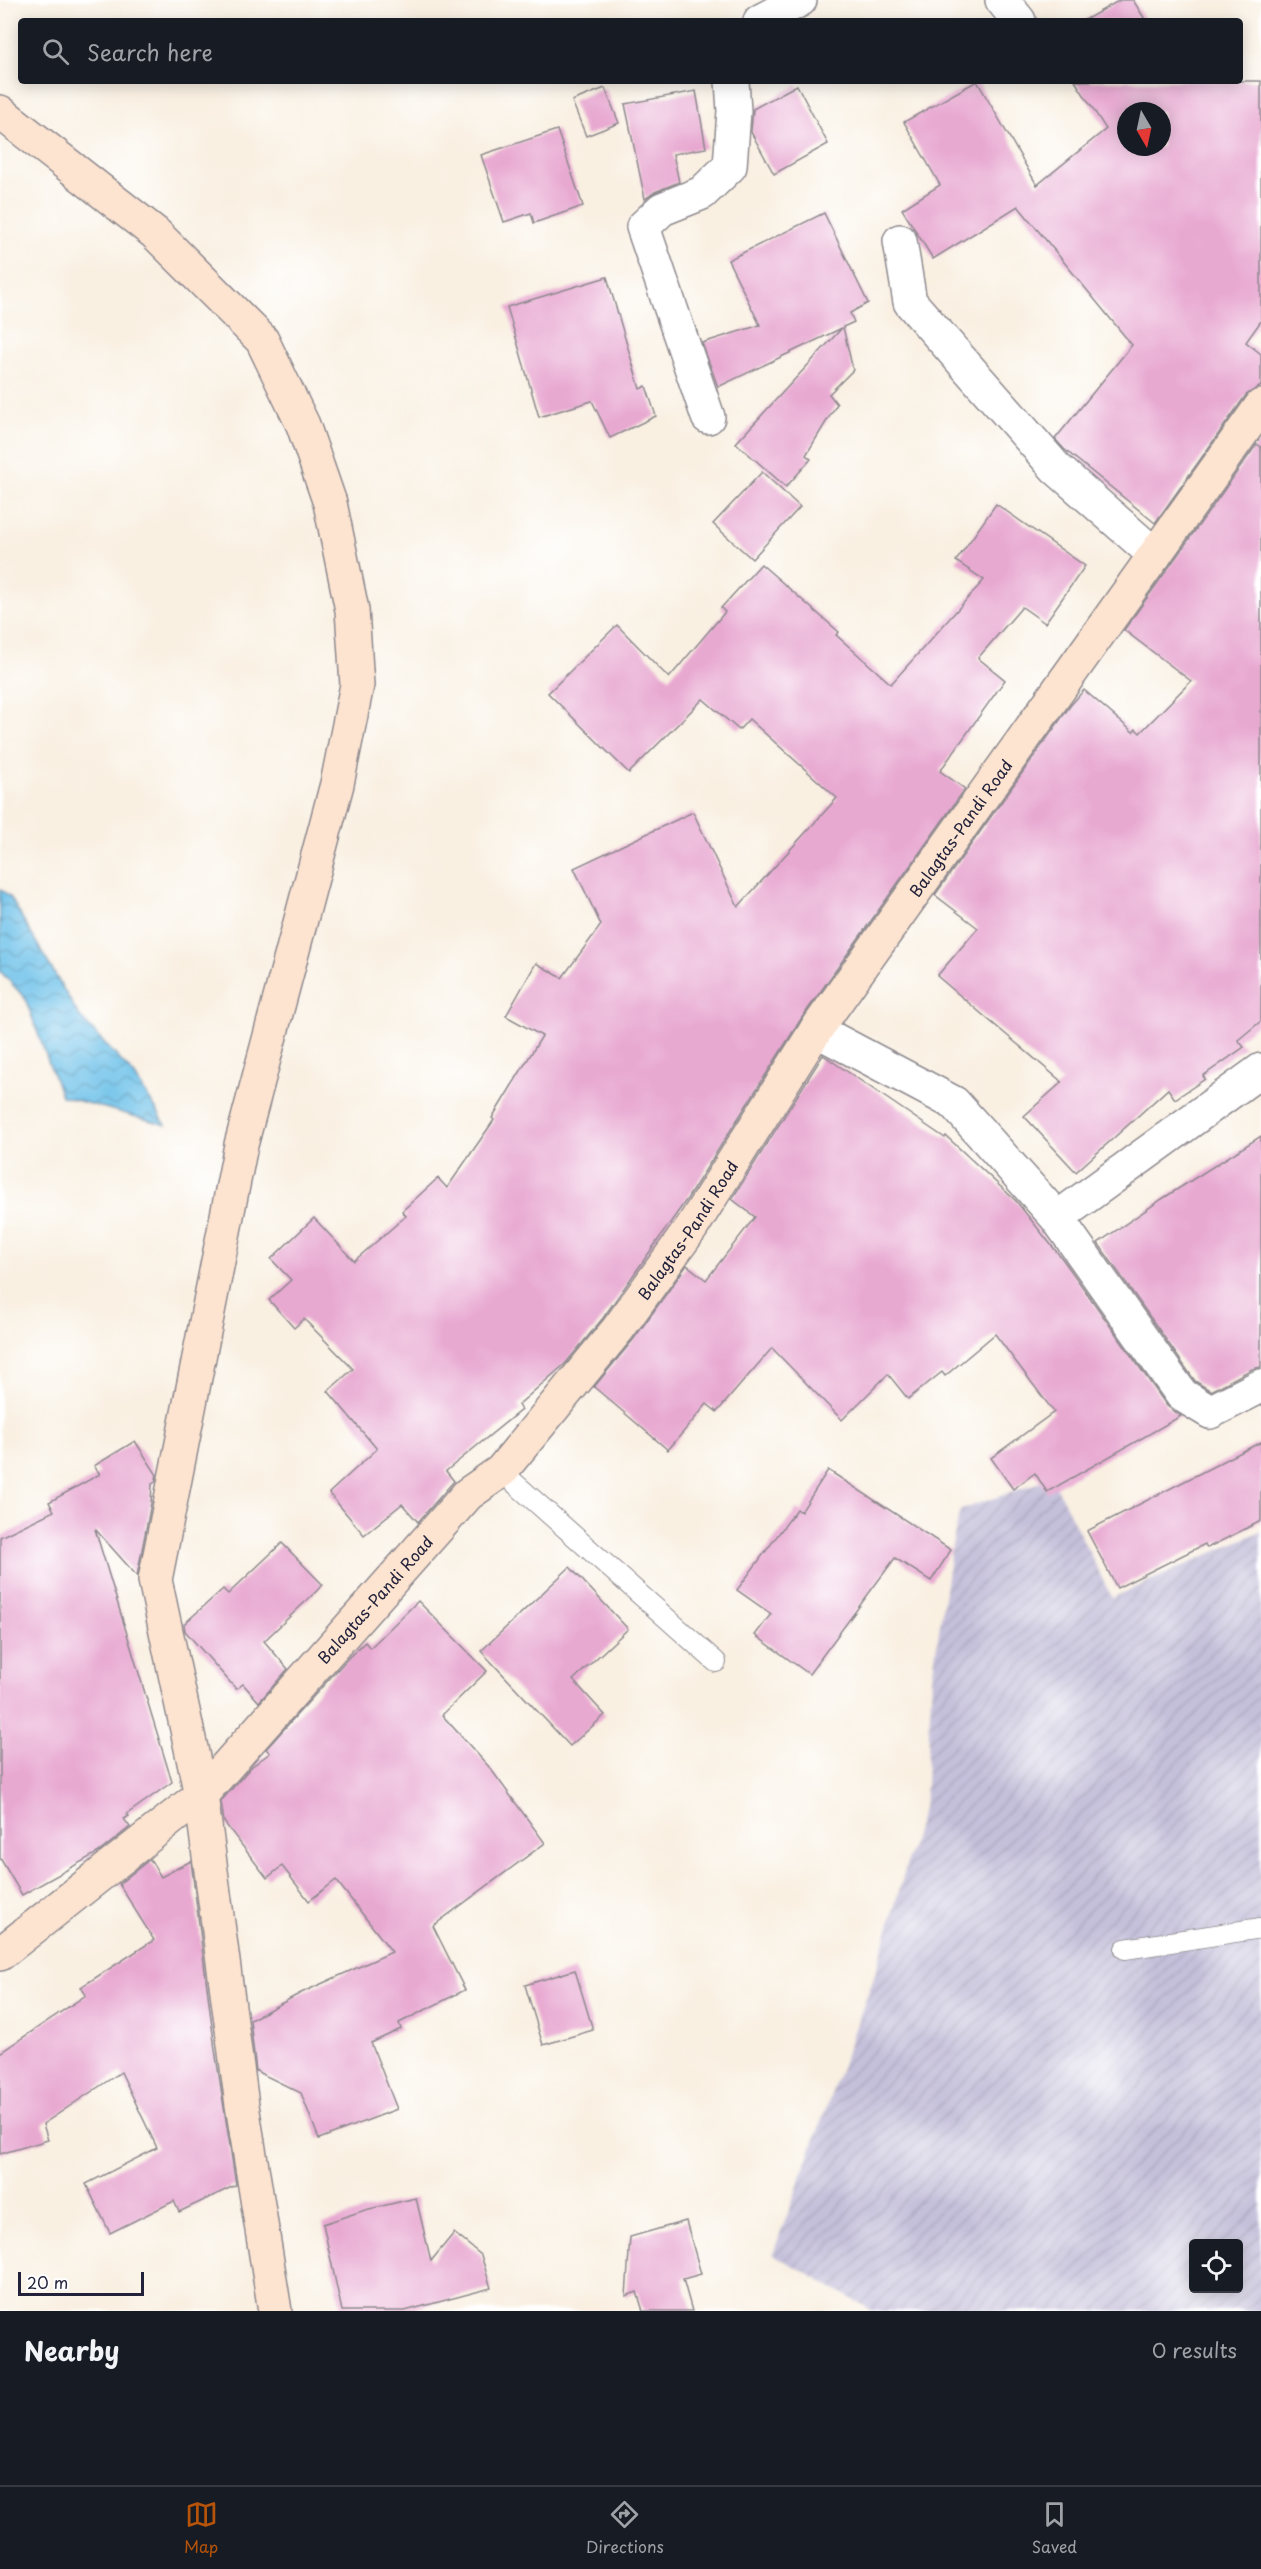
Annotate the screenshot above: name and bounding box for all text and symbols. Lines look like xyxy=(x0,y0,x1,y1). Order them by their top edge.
search box xyxy=(18,18,1243,84)
icon: search xyxy=(39,35,72,68)
text: Search here xyxy=(87,35,213,68)
north arrow xyxy=(1117,102,1171,156)
street label: Balagtas-Pandi Road xyxy=(903,754,1018,902)
street label: Balagtas-Pandi Road xyxy=(631,1155,743,1304)
street label: Balagtas-Pandi Road xyxy=(311,1530,438,1669)
map controls xyxy=(1189,2239,1243,2293)
button: locate xyxy=(1189,2239,1243,2293)
scale bar xyxy=(18,2269,144,2296)
text: 20 m xyxy=(27,2270,68,2294)
text: Nearby xyxy=(24,2331,119,2370)
text: 0 results xyxy=(1152,2335,1237,2365)
tab: Map xyxy=(184,2498,218,2558)
tab: Directions xyxy=(586,2498,664,2558)
tab: Saved xyxy=(1032,2498,1077,2558)

